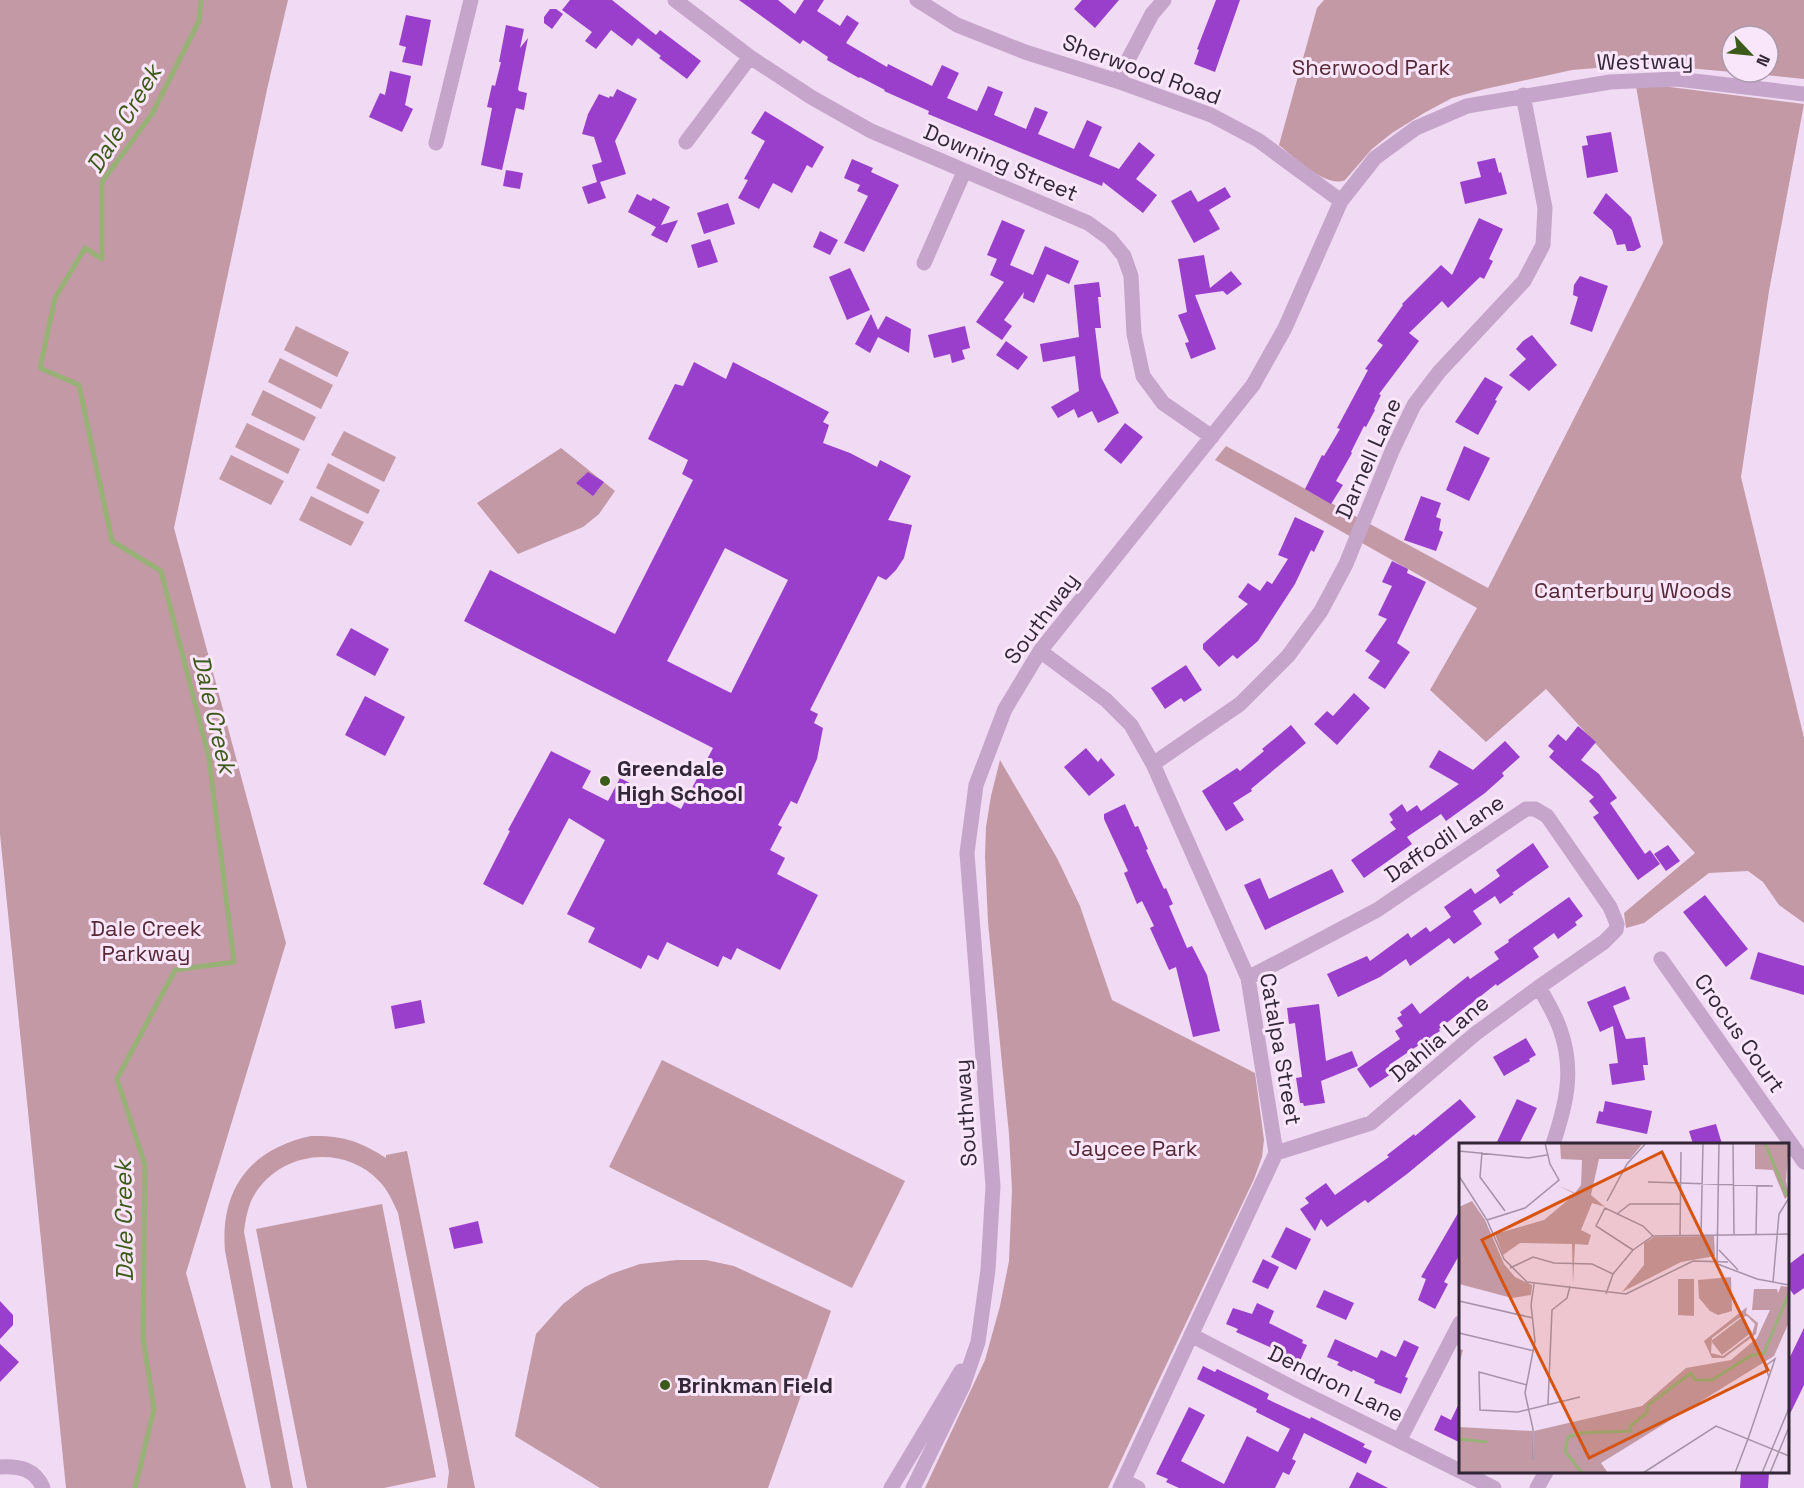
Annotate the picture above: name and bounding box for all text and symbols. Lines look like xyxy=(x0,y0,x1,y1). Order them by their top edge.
north arrow xyxy=(1720,24,1780,84)
street label: Sherwood Road xyxy=(1059,27,1225,111)
street label: Westway xyxy=(1596,46,1694,76)
text: N xyxy=(1751,51,1775,70)
park label: Sherwood Park xyxy=(1292,53,1450,81)
water label: Dale Creek xyxy=(79,56,170,179)
street label: Downing Street xyxy=(920,117,1082,207)
street label: Darnell Lane xyxy=(1329,393,1407,523)
street label: Southway xyxy=(998,567,1084,669)
park label: Canterbury Woods xyxy=(1534,576,1732,604)
water label: Dale Creek xyxy=(186,651,244,779)
place label: Greendale High School xyxy=(617,754,743,807)
marker: Greendale High School xyxy=(598,774,612,788)
street label: Daffodil Lane xyxy=(1379,788,1509,888)
park label: Dale Creek Parkway xyxy=(90,914,202,967)
street label: Crocus Court xyxy=(1689,968,1791,1098)
street label: Catalpa Street xyxy=(1254,971,1308,1127)
street label: Dahlia Lane xyxy=(1384,988,1494,1088)
street label: Southway xyxy=(947,1058,983,1168)
park label: Jaycee Park xyxy=(1069,1134,1198,1162)
inset map xyxy=(1459,1143,1789,1473)
water label: Dale Creek xyxy=(107,1157,140,1282)
street label: Dendron Lane xyxy=(1264,1338,1408,1428)
place label: Brinkman Field xyxy=(677,1371,833,1399)
marker: Brinkman Field xyxy=(658,1378,672,1392)

